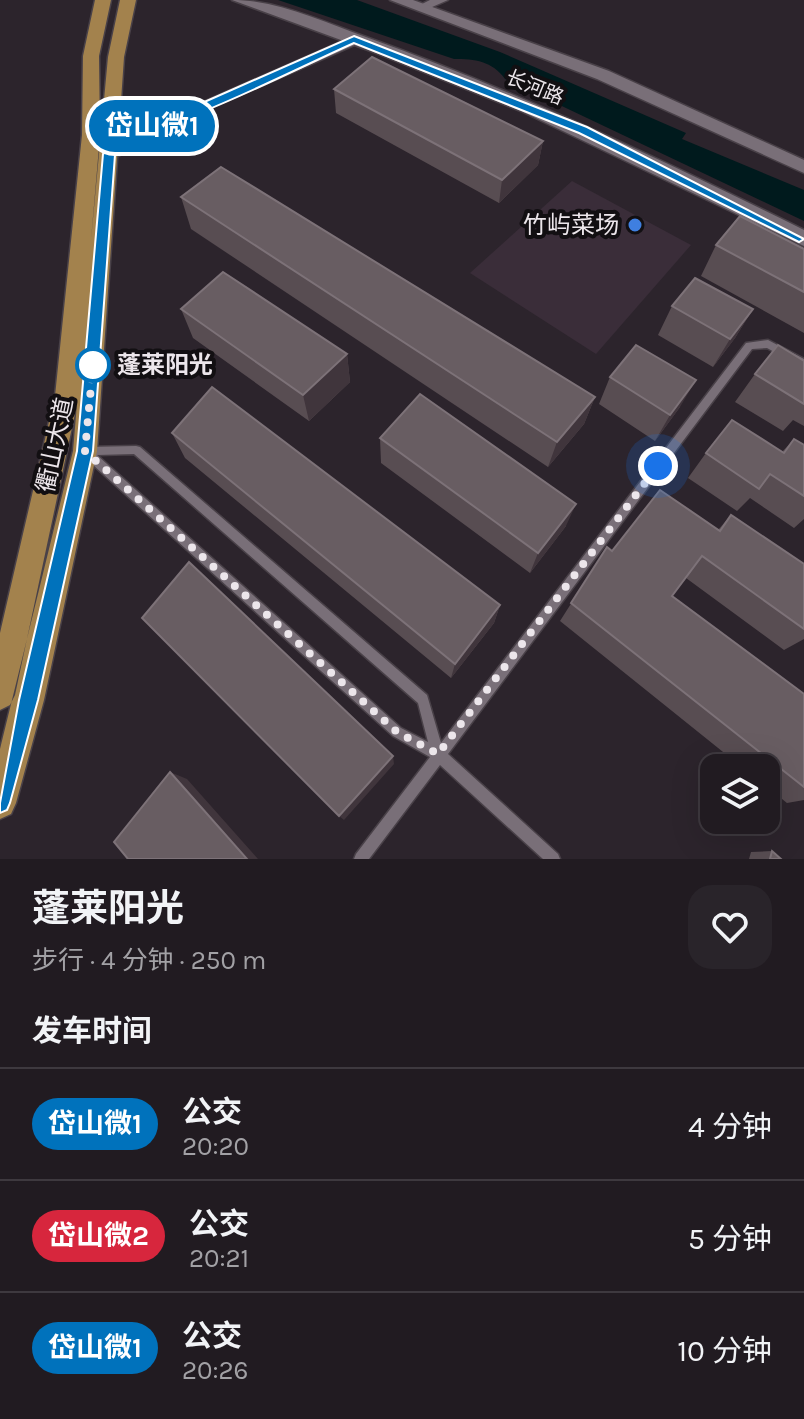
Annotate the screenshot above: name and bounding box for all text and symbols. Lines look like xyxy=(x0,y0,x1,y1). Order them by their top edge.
street label: 长河路 xyxy=(503,66,567,109)
line badge: 岱山微1 xyxy=(96,100,208,152)
text: 岱山微1 xyxy=(105,109,199,142)
place label: 竹屿菜场 xyxy=(523,211,619,239)
marker: 竹屿菜场 xyxy=(626,216,644,234)
marker: 蓬莱阳光 xyxy=(76,348,110,382)
place label: 蓬莱阳光 xyxy=(117,351,213,379)
street label: 衢山大道 xyxy=(31,395,79,495)
your location xyxy=(638,446,678,486)
map controls xyxy=(700,754,780,834)
button: layers xyxy=(700,754,780,834)
button: heart xyxy=(688,885,772,969)
text: 蓬莱阳光 xyxy=(32,886,184,931)
text: 步行 · 4 分钟 · 250 m xyxy=(32,945,266,976)
text: 发车时间 xyxy=(32,1013,152,1049)
text: 公交 xyxy=(182,1094,242,1130)
text: 岱山微1 xyxy=(48,1107,142,1140)
text: 4 分钟 xyxy=(688,1109,772,1145)
text: 20:20 xyxy=(182,1131,249,1162)
text: 公交 xyxy=(189,1206,249,1242)
text: 岱山微2 xyxy=(48,1219,149,1252)
text: 5 分钟 xyxy=(688,1221,772,1257)
text: 20:21 xyxy=(189,1243,249,1274)
text: 公交 xyxy=(182,1318,242,1354)
text: 岱山微1 xyxy=(48,1331,142,1364)
text: 10 分钟 xyxy=(677,1333,772,1369)
text: 20:26 xyxy=(182,1355,248,1386)

